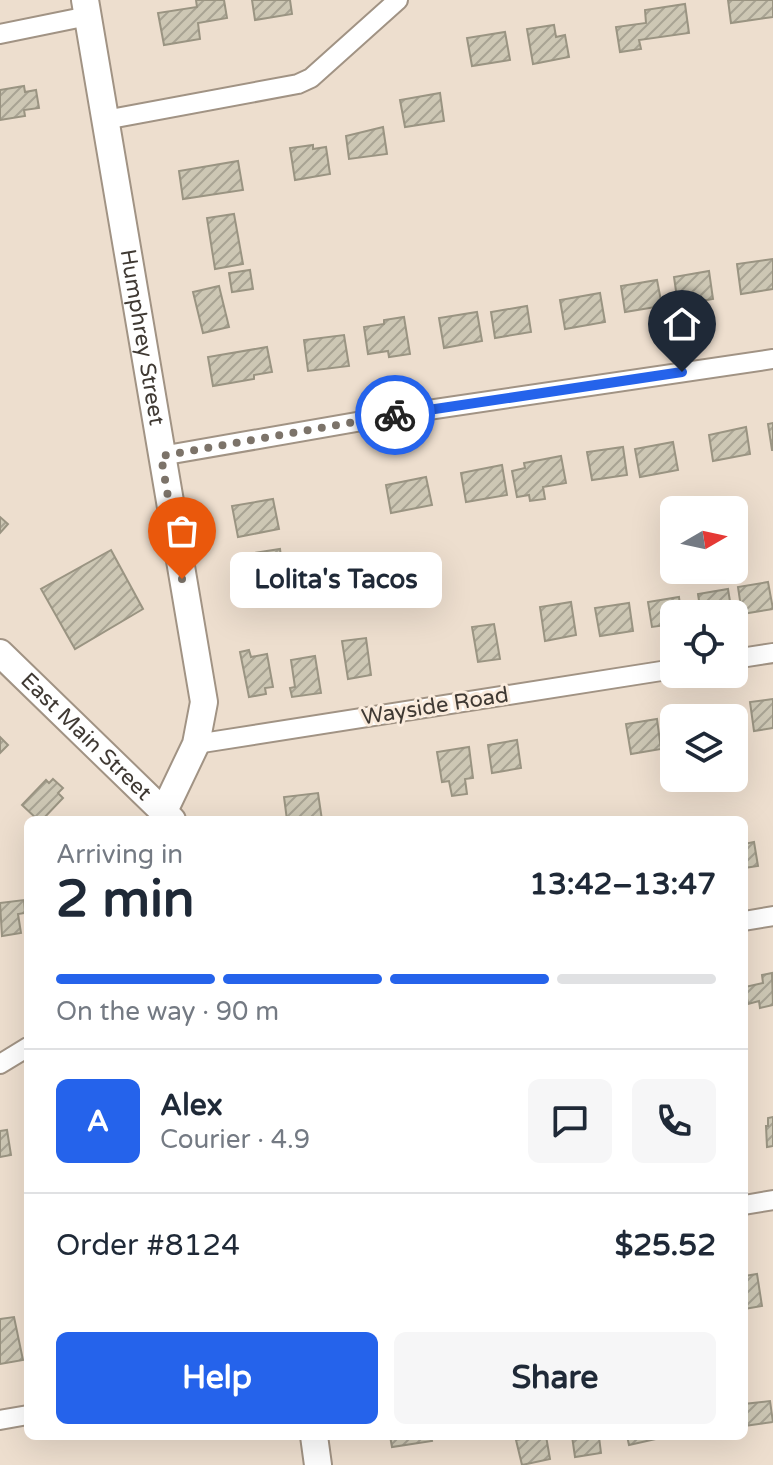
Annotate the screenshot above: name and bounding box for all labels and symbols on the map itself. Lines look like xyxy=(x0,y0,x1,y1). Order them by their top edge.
street label: Humphrey Street xyxy=(114,247,170,427)
pin xyxy=(648,290,716,372)
courier xyxy=(355,375,435,455)
north arrow xyxy=(660,496,748,584)
pin xyxy=(148,497,216,579)
callout: Lolita's Tacos xyxy=(230,551,442,607)
street label: East Main Street xyxy=(15,667,157,806)
street label: Wayside Road xyxy=(360,682,510,730)

